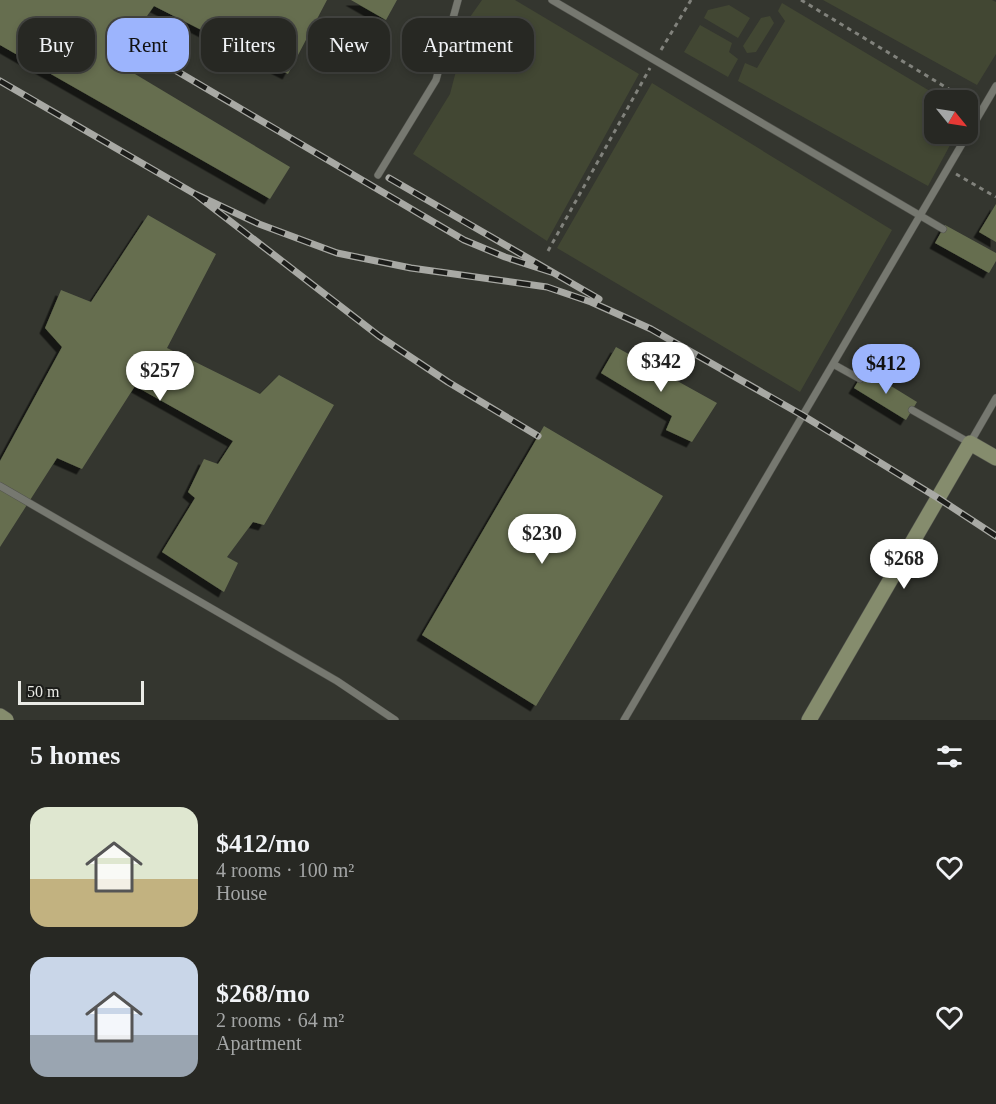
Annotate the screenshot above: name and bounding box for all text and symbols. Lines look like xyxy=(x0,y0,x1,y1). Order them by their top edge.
chip: Buy xyxy=(18,18,95,72)
chip: Rent xyxy=(107,18,189,72)
chip: Filters xyxy=(201,18,296,72)
chip: New xyxy=(308,18,390,72)
chip: Apartment xyxy=(402,18,534,72)
north arrow xyxy=(924,90,978,144)
map controls xyxy=(924,90,978,144)
pin: $342 xyxy=(625,342,697,393)
pin: $412 xyxy=(850,344,922,395)
text: $342 xyxy=(641,350,681,372)
pin: $257 xyxy=(124,351,196,402)
text: $412 xyxy=(866,352,906,374)
text: $257 xyxy=(140,359,180,381)
pin: $230 xyxy=(506,514,578,565)
text: $230 xyxy=(522,522,562,544)
pin: $268 xyxy=(868,539,940,590)
text: $268 xyxy=(884,547,924,569)
scale bar xyxy=(18,678,144,706)
text: 50 m xyxy=(27,683,59,700)
icon: filters xyxy=(933,740,966,773)
text: 5 homes xyxy=(30,741,120,770)
text: $412/mo xyxy=(216,829,310,858)
icon: home xyxy=(78,831,150,903)
icon: heart xyxy=(933,851,966,884)
text: 4 rooms · 100 m² xyxy=(216,859,354,881)
text: House xyxy=(216,882,267,904)
text: $268/mo xyxy=(216,979,310,1008)
icon: home xyxy=(78,981,150,1053)
icon: heart xyxy=(933,1001,966,1034)
text: 2 rooms · 64 m² xyxy=(216,1009,344,1031)
text: Apartment xyxy=(216,1032,302,1054)

